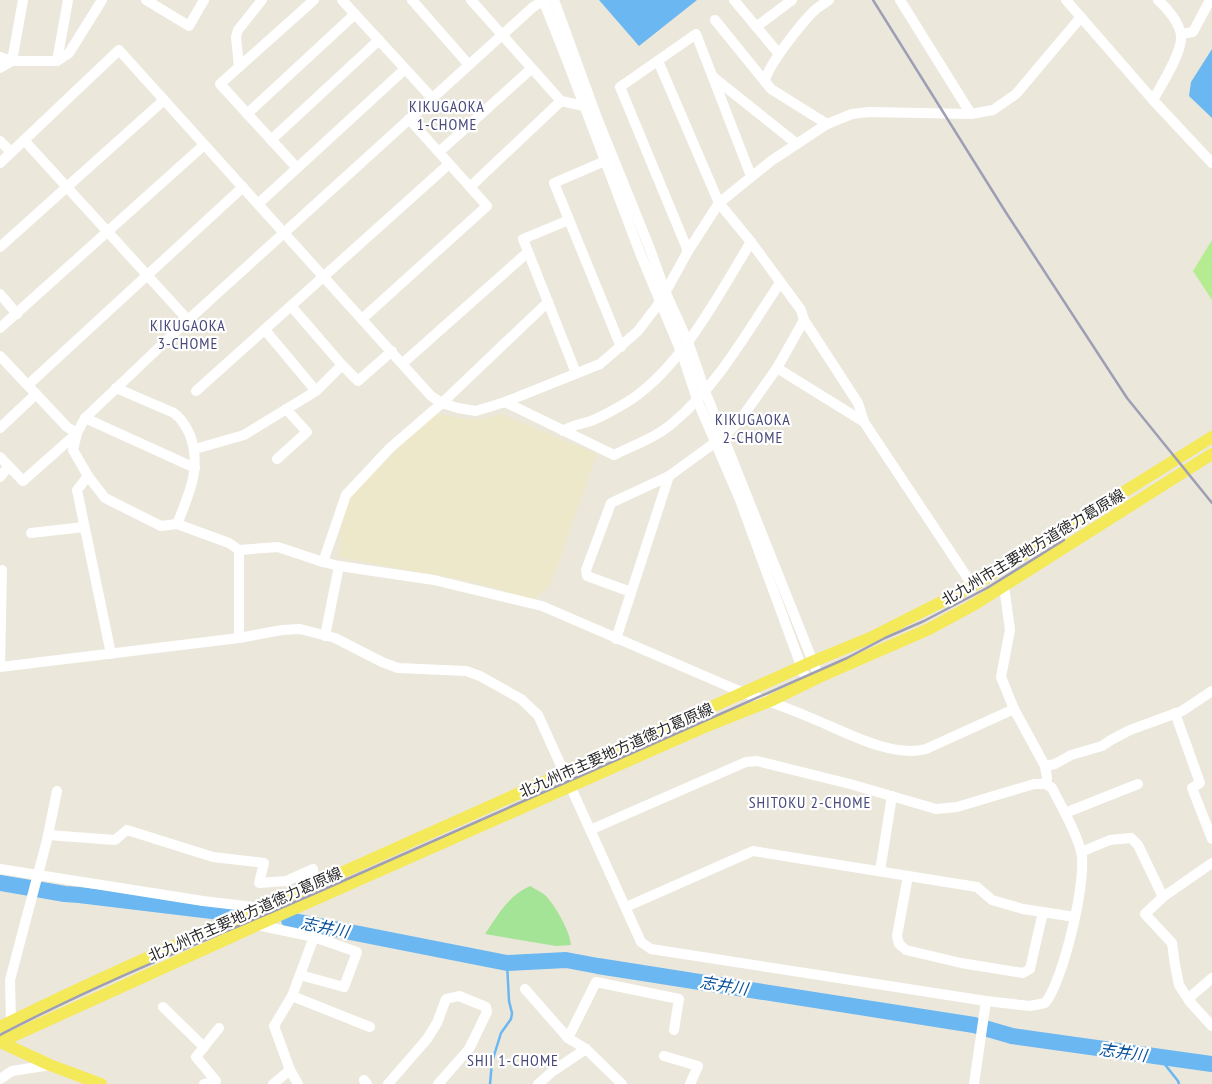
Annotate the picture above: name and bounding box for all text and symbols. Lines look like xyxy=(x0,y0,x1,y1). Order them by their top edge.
district label: KIKUGAOKA 1-CHOME xyxy=(409,96,485,134)
district label: KIKUGAOKA 3-CHOME xyxy=(150,315,226,353)
district label: KIKUGAOKA 2-CHOME xyxy=(715,409,791,447)
street label: 北九州市主要地方道徳力葛原線 xyxy=(938,485,1128,609)
street label: 北九州市主要地方道徳力葛原線 xyxy=(516,699,716,801)
district label: SHITOKU 2-CHOME xyxy=(749,792,871,812)
street label: 北九州市主要地方道徳力葛原線 xyxy=(145,863,345,965)
water label: 志井川 xyxy=(300,913,352,942)
water label: 志井川 xyxy=(699,971,751,999)
water label: 志井川 xyxy=(1098,1039,1150,1066)
district label: SHII 1-CHOME xyxy=(467,1050,559,1070)

